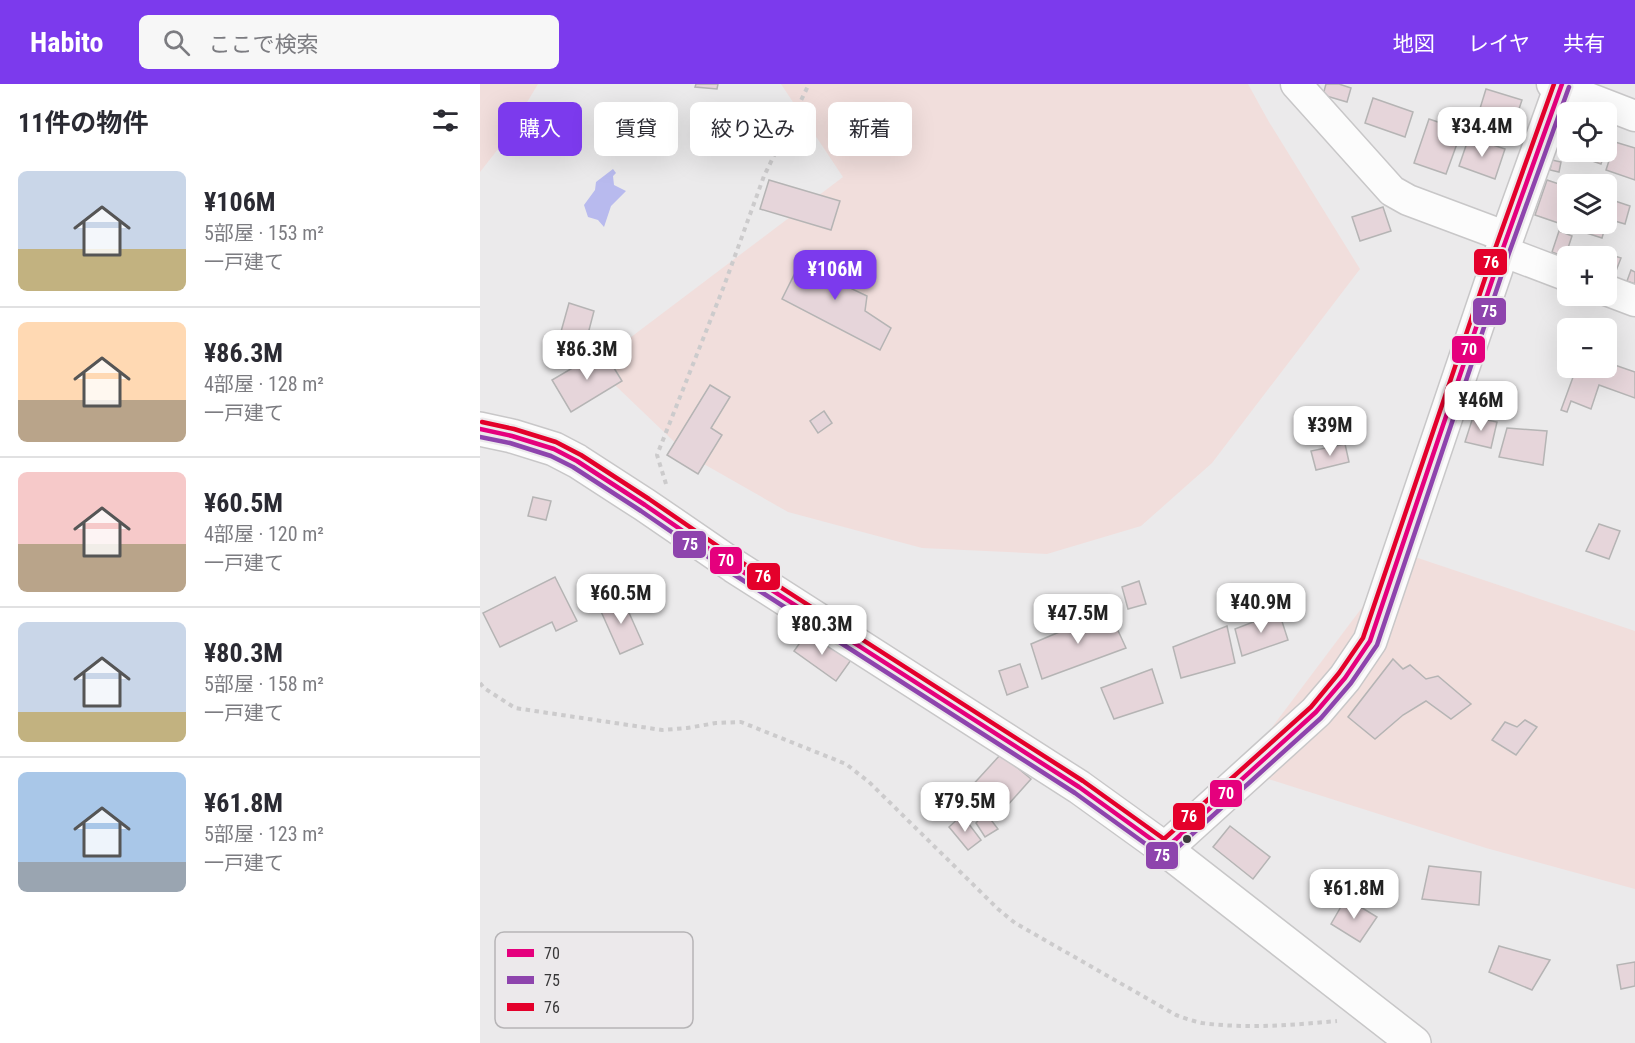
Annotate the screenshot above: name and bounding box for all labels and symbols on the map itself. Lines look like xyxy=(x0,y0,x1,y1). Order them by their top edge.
pin: ¥34.4M xyxy=(1433,107,1531,158)
line badge: 76 xyxy=(1473,248,1508,276)
pin: ¥106M xyxy=(793,250,877,301)
text: 76 xyxy=(1483,253,1499,272)
line badge: 75 xyxy=(1472,297,1507,326)
text: 75 xyxy=(1481,302,1497,321)
pin: ¥86.3M xyxy=(538,330,636,381)
line badge: 70 xyxy=(1451,335,1486,364)
text: 70 xyxy=(1461,340,1477,359)
pin: ¥46M xyxy=(1445,381,1517,432)
pin: ¥39M xyxy=(1294,406,1366,457)
line badge: 75 xyxy=(672,530,707,559)
text: 75 xyxy=(682,535,698,554)
line badge: 70 xyxy=(709,546,743,575)
text: 70 xyxy=(718,551,734,570)
line badge: 76 xyxy=(746,562,781,591)
text: 76 xyxy=(755,567,771,586)
pin: ¥60.5M xyxy=(572,574,670,625)
pin: ¥40.9M xyxy=(1212,583,1310,634)
pin: ¥47.5M xyxy=(1029,594,1127,645)
pin: ¥80.3M xyxy=(773,605,871,656)
line badge: 70 xyxy=(1209,779,1243,808)
pin: ¥79.5M xyxy=(916,782,1014,833)
text: 70 xyxy=(1218,784,1234,803)
line badge: 76 xyxy=(1172,802,1206,831)
text: 76 xyxy=(1181,807,1197,826)
unlabelled marker xyxy=(1181,833,1193,845)
line badge: 75 xyxy=(1145,841,1179,870)
text: 75 xyxy=(1154,846,1170,865)
pin: ¥61.8M xyxy=(1305,869,1403,920)
legend xyxy=(495,932,693,1028)
text: 70 xyxy=(544,944,560,963)
text: 75 xyxy=(544,971,560,990)
text: 76 xyxy=(544,998,560,1017)

